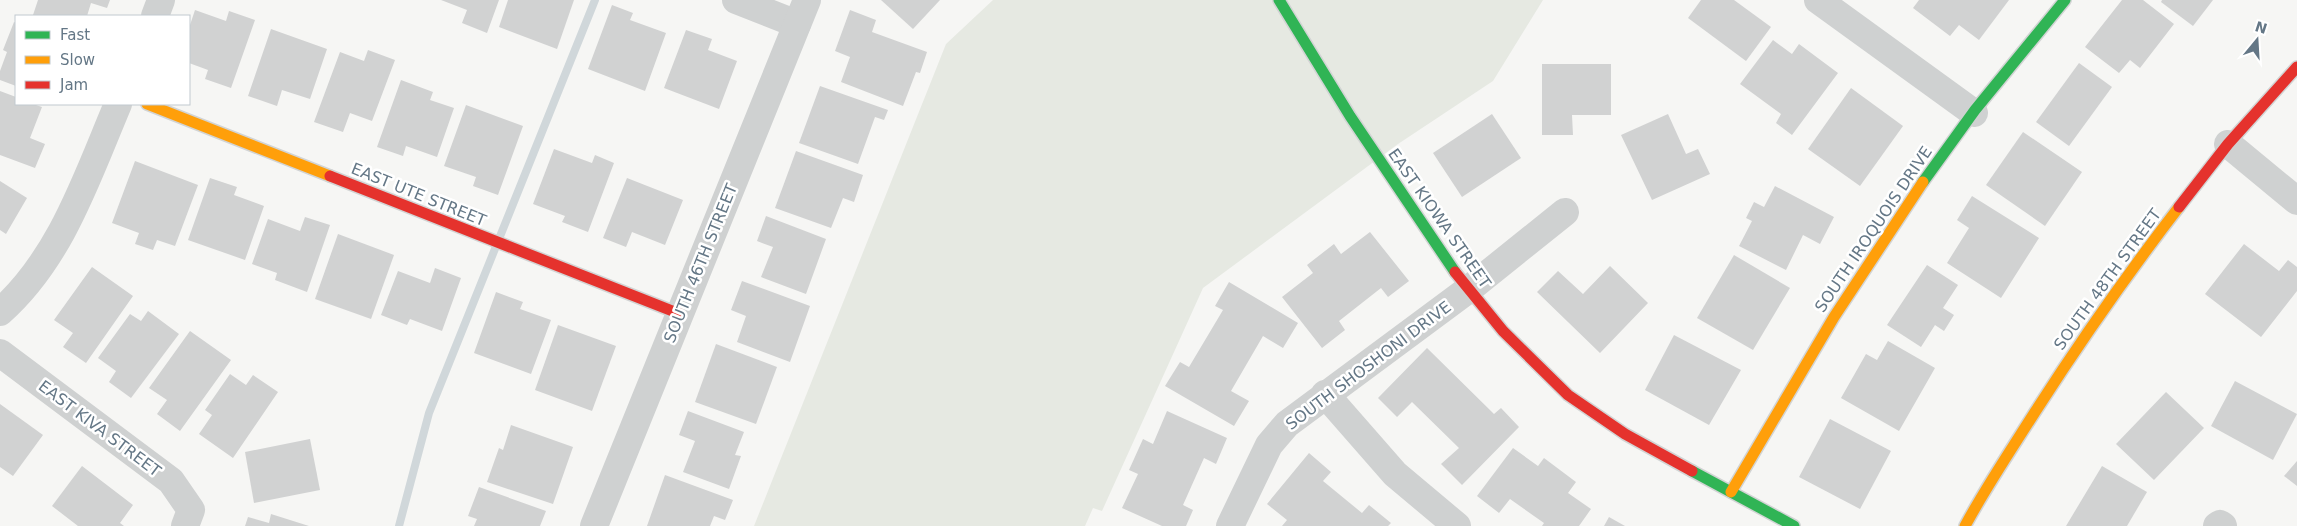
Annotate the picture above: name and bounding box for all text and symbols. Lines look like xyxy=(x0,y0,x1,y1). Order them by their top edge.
legend xyxy=(15,15,190,105)
north arrow xyxy=(2232,15,2282,65)
text: N xyxy=(2253,18,2269,37)
text: Fast xyxy=(60,26,90,44)
text: Slow xyxy=(60,51,95,69)
text: Jam xyxy=(59,76,88,94)
street label: SOUTH IROQUOIS DRIVE xyxy=(1811,143,1936,316)
street label: EAST KIOWA STREET xyxy=(1384,145,1495,292)
street label: EAST UTE STREET xyxy=(349,159,489,230)
street label: SOUTH 46TH STREET xyxy=(660,181,741,345)
street label: SOUTH 48TH STREET xyxy=(2050,205,2165,353)
street label: SOUTH SHOSHONI DRIVE xyxy=(1282,297,1455,434)
street label: EAST KIVA STREET xyxy=(35,376,165,481)

